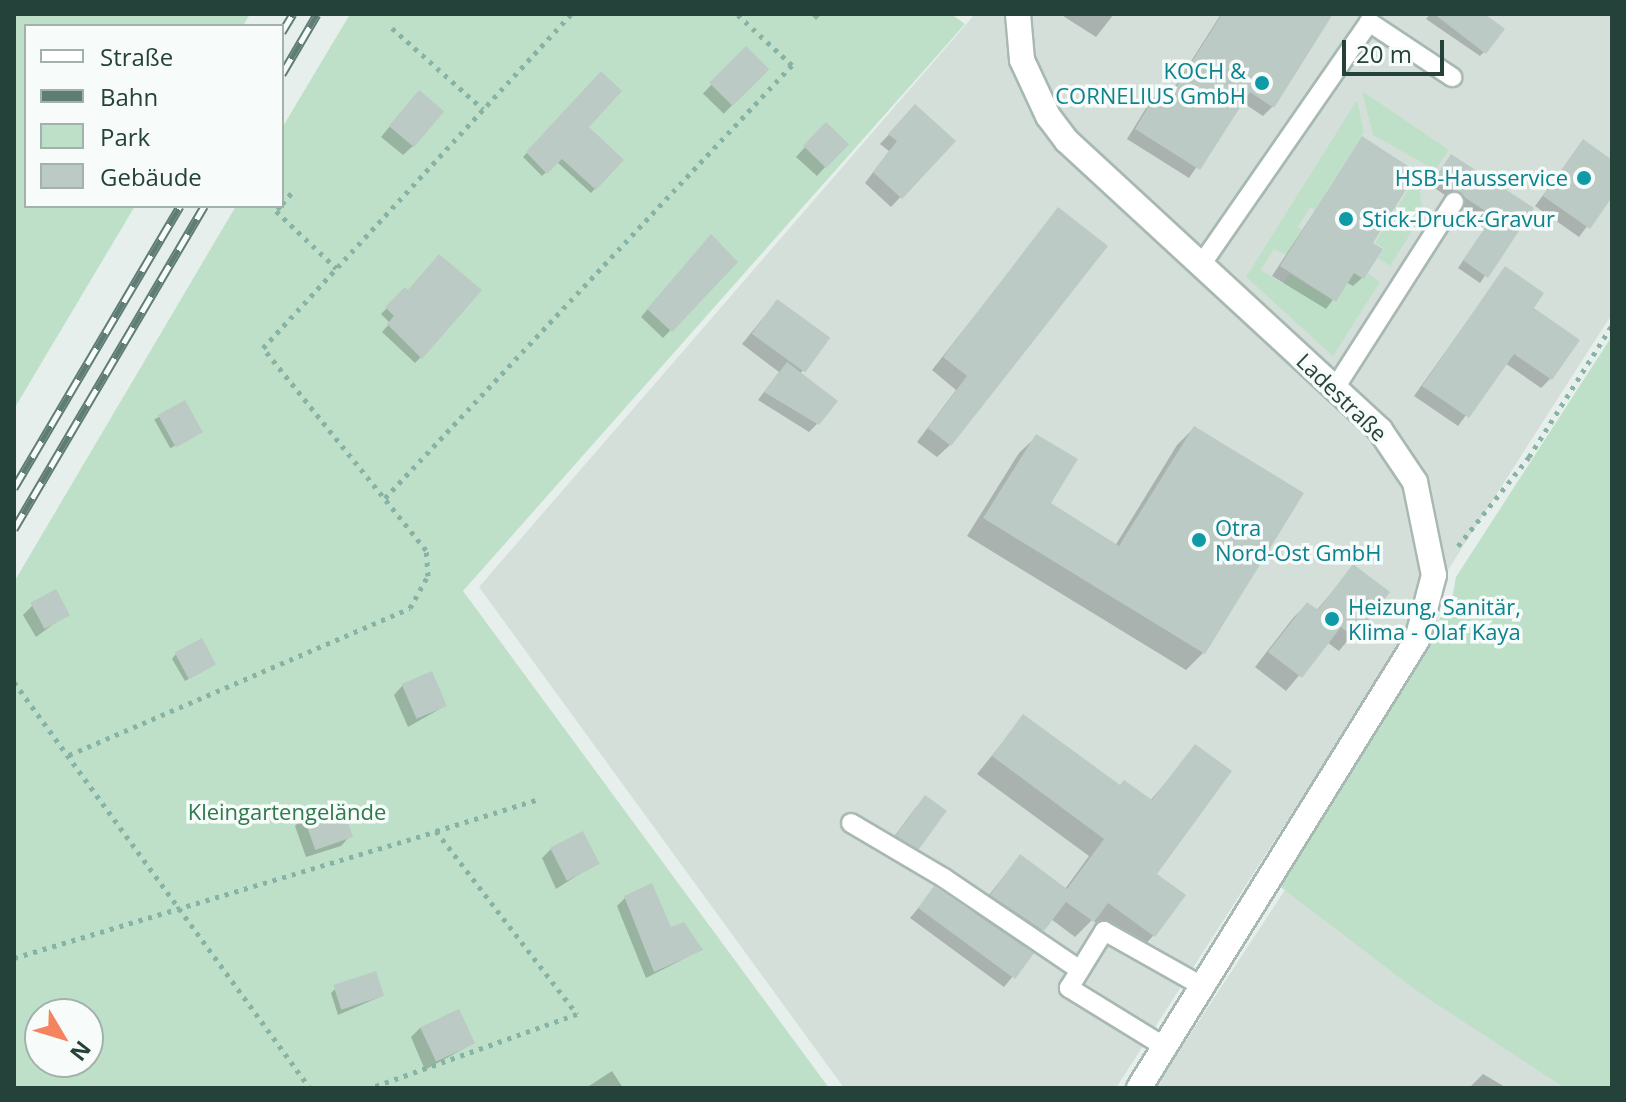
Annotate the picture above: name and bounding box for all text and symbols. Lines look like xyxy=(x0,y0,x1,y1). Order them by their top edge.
legend xyxy=(24,24,284,208)
scale bar xyxy=(1346,24,1448,74)
text: 20 m xyxy=(1356,37,1412,70)
text: Straße xyxy=(100,40,173,73)
place label: KOCH & CORNELIUS GmbH xyxy=(1055,57,1246,108)
marker: KOCH & CORNELIUS GmbH xyxy=(1253,74,1271,92)
text: Bahn xyxy=(100,80,158,113)
text: Park xyxy=(100,120,150,153)
text: Gebäude xyxy=(100,160,202,193)
place label: HSB-Hausservice xyxy=(1395,165,1568,191)
marker: HSB-Hausservice xyxy=(1575,169,1593,187)
place label: Stick-Druck-Gravur xyxy=(1362,206,1555,232)
marker: Stick-Druck-Gravur xyxy=(1337,210,1355,228)
street label: Ladestraße xyxy=(1291,348,1393,446)
place label: Otra Nord-Ost GmbH xyxy=(1215,514,1382,566)
marker: Otra Nord-Ost GmbH xyxy=(1190,531,1208,549)
place label: Heizung, Sanitär, Klima - Olaf Kaya xyxy=(1348,593,1521,644)
marker: Heizung, Sanitär, Klima - Olaf Kaya xyxy=(1323,610,1341,628)
park label: Kleingartengelände xyxy=(188,799,386,825)
north arrow xyxy=(24,998,104,1078)
text: N xyxy=(64,1035,99,1068)

